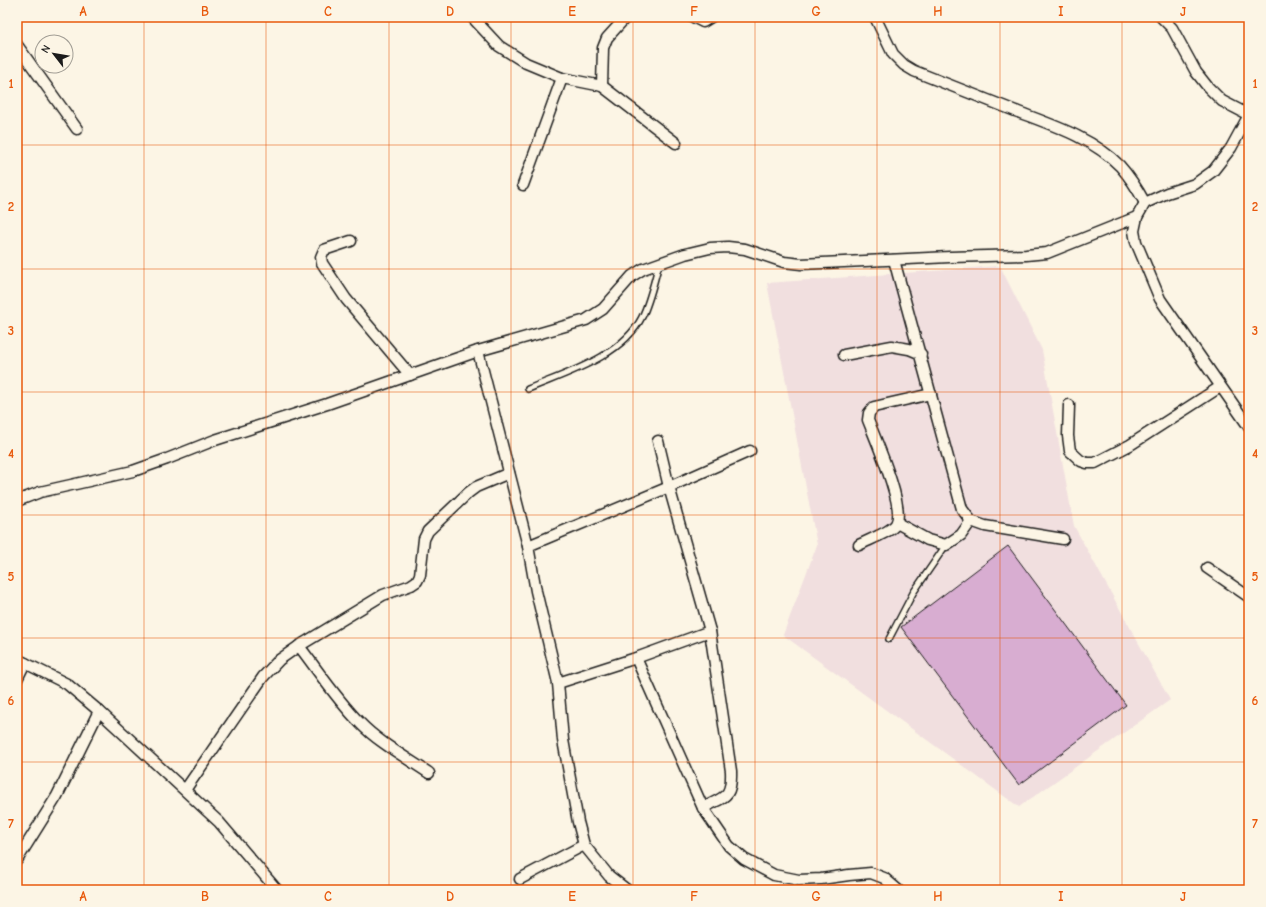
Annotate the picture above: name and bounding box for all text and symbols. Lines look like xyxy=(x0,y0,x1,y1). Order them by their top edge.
text: A xyxy=(79,4,87,19)
text: B xyxy=(201,4,209,19)
text: C xyxy=(324,4,332,19)
text: D xyxy=(446,4,454,19)
text: E xyxy=(568,4,576,19)
text: F xyxy=(690,4,698,19)
text: G xyxy=(811,4,821,19)
text: H xyxy=(933,4,943,19)
text: I xyxy=(1058,4,1064,19)
text: J xyxy=(1180,4,1186,19)
north arrow xyxy=(34,34,74,74)
text: N xyxy=(38,43,53,56)
text: 1 xyxy=(8,76,14,91)
text: 1 xyxy=(1252,76,1258,91)
text: 2 xyxy=(8,199,14,214)
text: 2 xyxy=(1252,199,1258,214)
text: 3 xyxy=(8,323,14,338)
text: 3 xyxy=(1252,323,1258,338)
text: 4 xyxy=(8,446,14,461)
text: 4 xyxy=(1252,446,1258,461)
text: 5 xyxy=(8,569,15,584)
text: 5 xyxy=(1252,569,1259,584)
text: 6 xyxy=(8,693,15,708)
text: 6 xyxy=(1252,693,1259,708)
text: 7 xyxy=(8,816,14,831)
text: 7 xyxy=(1252,816,1258,831)
text: A xyxy=(79,889,87,904)
text: B xyxy=(201,889,209,904)
text: C xyxy=(324,889,332,904)
text: D xyxy=(446,889,454,904)
text: E xyxy=(568,889,576,904)
text: F xyxy=(690,889,698,904)
text: G xyxy=(811,889,821,904)
text: H xyxy=(933,889,943,904)
text: I xyxy=(1058,889,1064,904)
text: J xyxy=(1180,889,1186,904)

